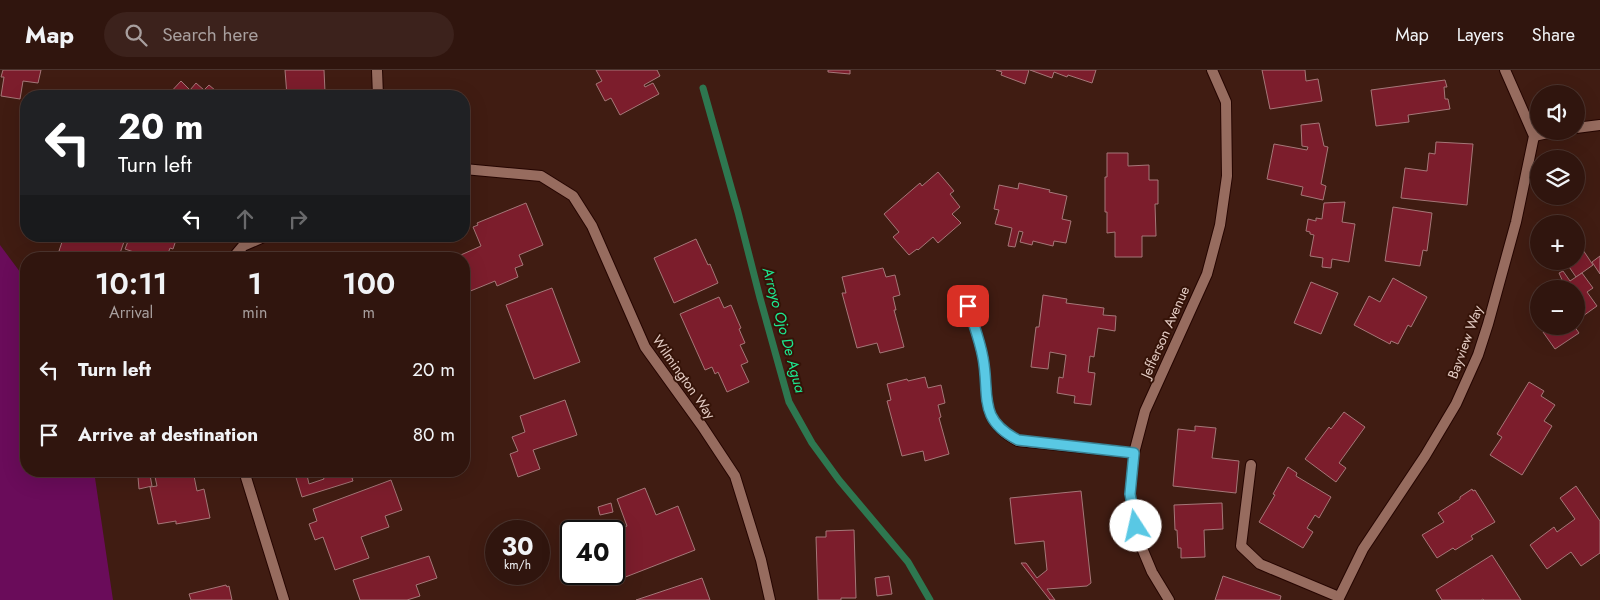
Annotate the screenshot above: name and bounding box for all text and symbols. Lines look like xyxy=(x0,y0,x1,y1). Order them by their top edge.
search box xyxy=(104,12,454,57)
text: Map xyxy=(25,17,74,52)
icon: search xyxy=(122,21,150,49)
text: Search here xyxy=(162,21,258,48)
text: Map xyxy=(1395,22,1429,48)
text: Layers xyxy=(1457,22,1504,48)
text: Share xyxy=(1532,22,1575,48)
map controls xyxy=(1530,85,1585,335)
button: sound xyxy=(1530,85,1585,140)
text: 20 m xyxy=(118,102,203,152)
icon: left xyxy=(35,110,100,175)
text: Turn left xyxy=(118,148,192,180)
button: layers xyxy=(1530,150,1585,205)
icon: left xyxy=(178,205,206,233)
icon: ahead xyxy=(231,205,259,233)
icon: right xyxy=(284,205,312,233)
button: + xyxy=(1530,215,1585,270)
text: 10:11 xyxy=(95,262,168,305)
text: 1 xyxy=(247,262,262,305)
text: 100 xyxy=(342,262,395,305)
water label: Arroyo Ojo De Agua xyxy=(756,264,812,396)
button: − xyxy=(1530,280,1585,335)
street label: Jefferson Avenue xyxy=(1135,283,1194,383)
pin xyxy=(947,285,989,327)
icon: arrive xyxy=(954,292,982,320)
text: Arrival xyxy=(109,301,153,324)
text: min xyxy=(242,301,267,324)
text: m xyxy=(362,301,375,324)
street label: Bayview Way xyxy=(1442,302,1488,382)
street label: Wilmington Way xyxy=(648,331,721,424)
icon: left xyxy=(35,356,63,384)
text: Turn left xyxy=(78,356,151,383)
text: 20 m xyxy=(412,356,455,383)
icon: arrive xyxy=(35,421,63,449)
text: Arrive at destination xyxy=(78,421,258,448)
text: 80 m xyxy=(413,421,455,448)
position arrow xyxy=(1109,499,1161,551)
speed limit sign: 40 xyxy=(560,520,625,585)
text: 30 xyxy=(501,528,534,564)
text: km/h xyxy=(504,556,531,574)

